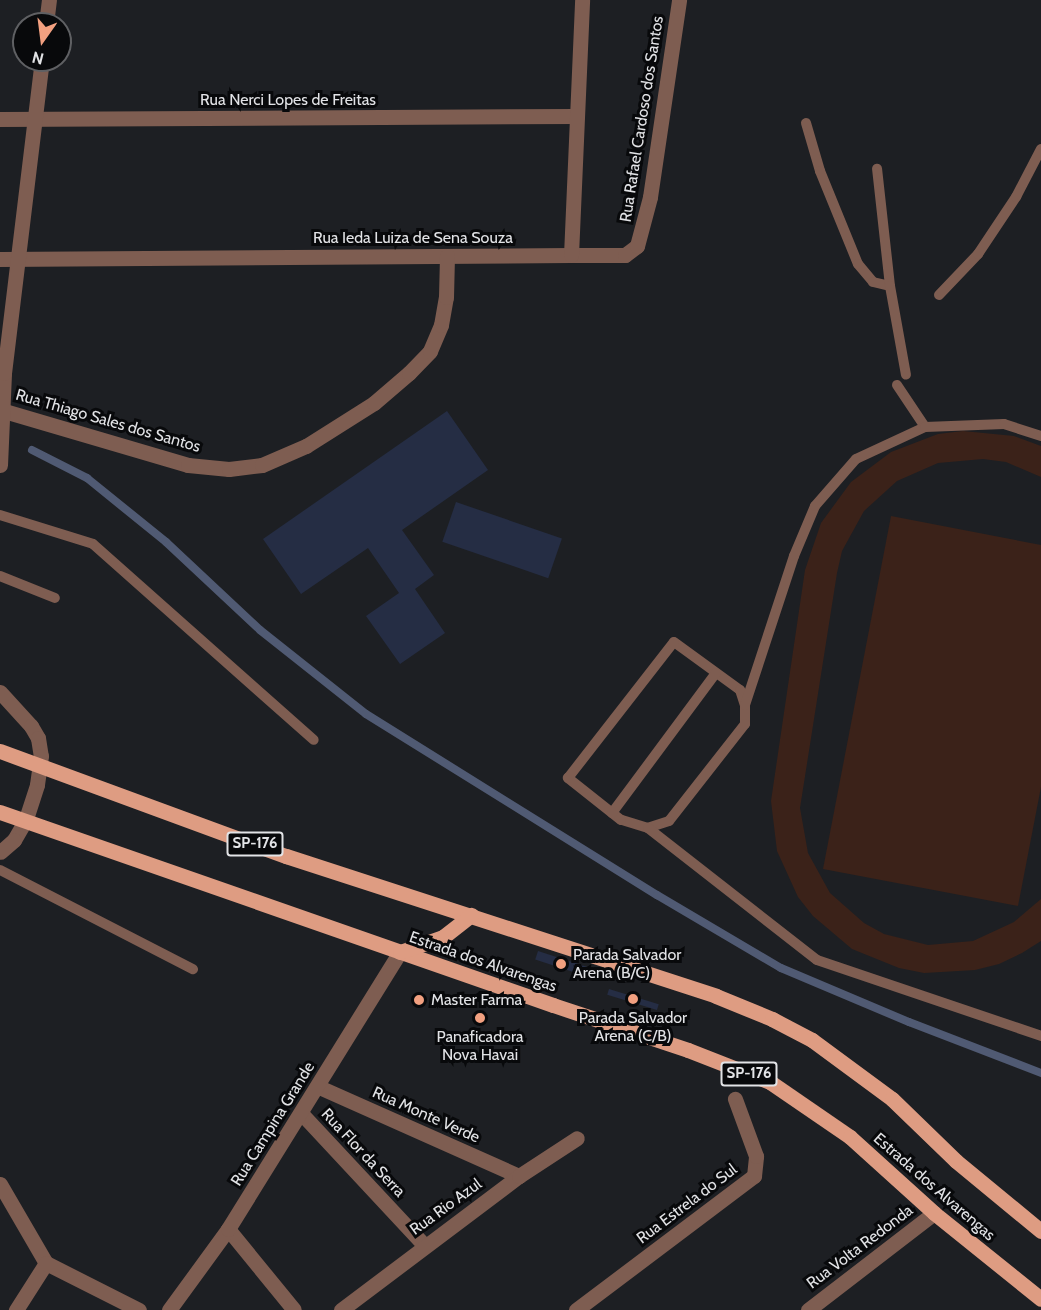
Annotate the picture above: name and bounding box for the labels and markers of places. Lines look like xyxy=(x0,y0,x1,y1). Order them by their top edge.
place label: Parada Salvador Arena (B/C) xyxy=(573,945,681,983)
marker: Parada Salvador Arena (B/C) xyxy=(554,957,568,971)
place label: Master Farma xyxy=(431,990,522,1010)
marker: Parada Salvador Arena (C/B) xyxy=(626,992,640,1006)
marker: Master Farma xyxy=(412,993,426,1007)
place label: Parada Salvador Arena (C/B) xyxy=(579,1008,687,1046)
marker: Panaficadora Nova Havai xyxy=(473,1011,487,1025)
place label: Panaficadora Nova Havai xyxy=(436,1027,524,1065)

